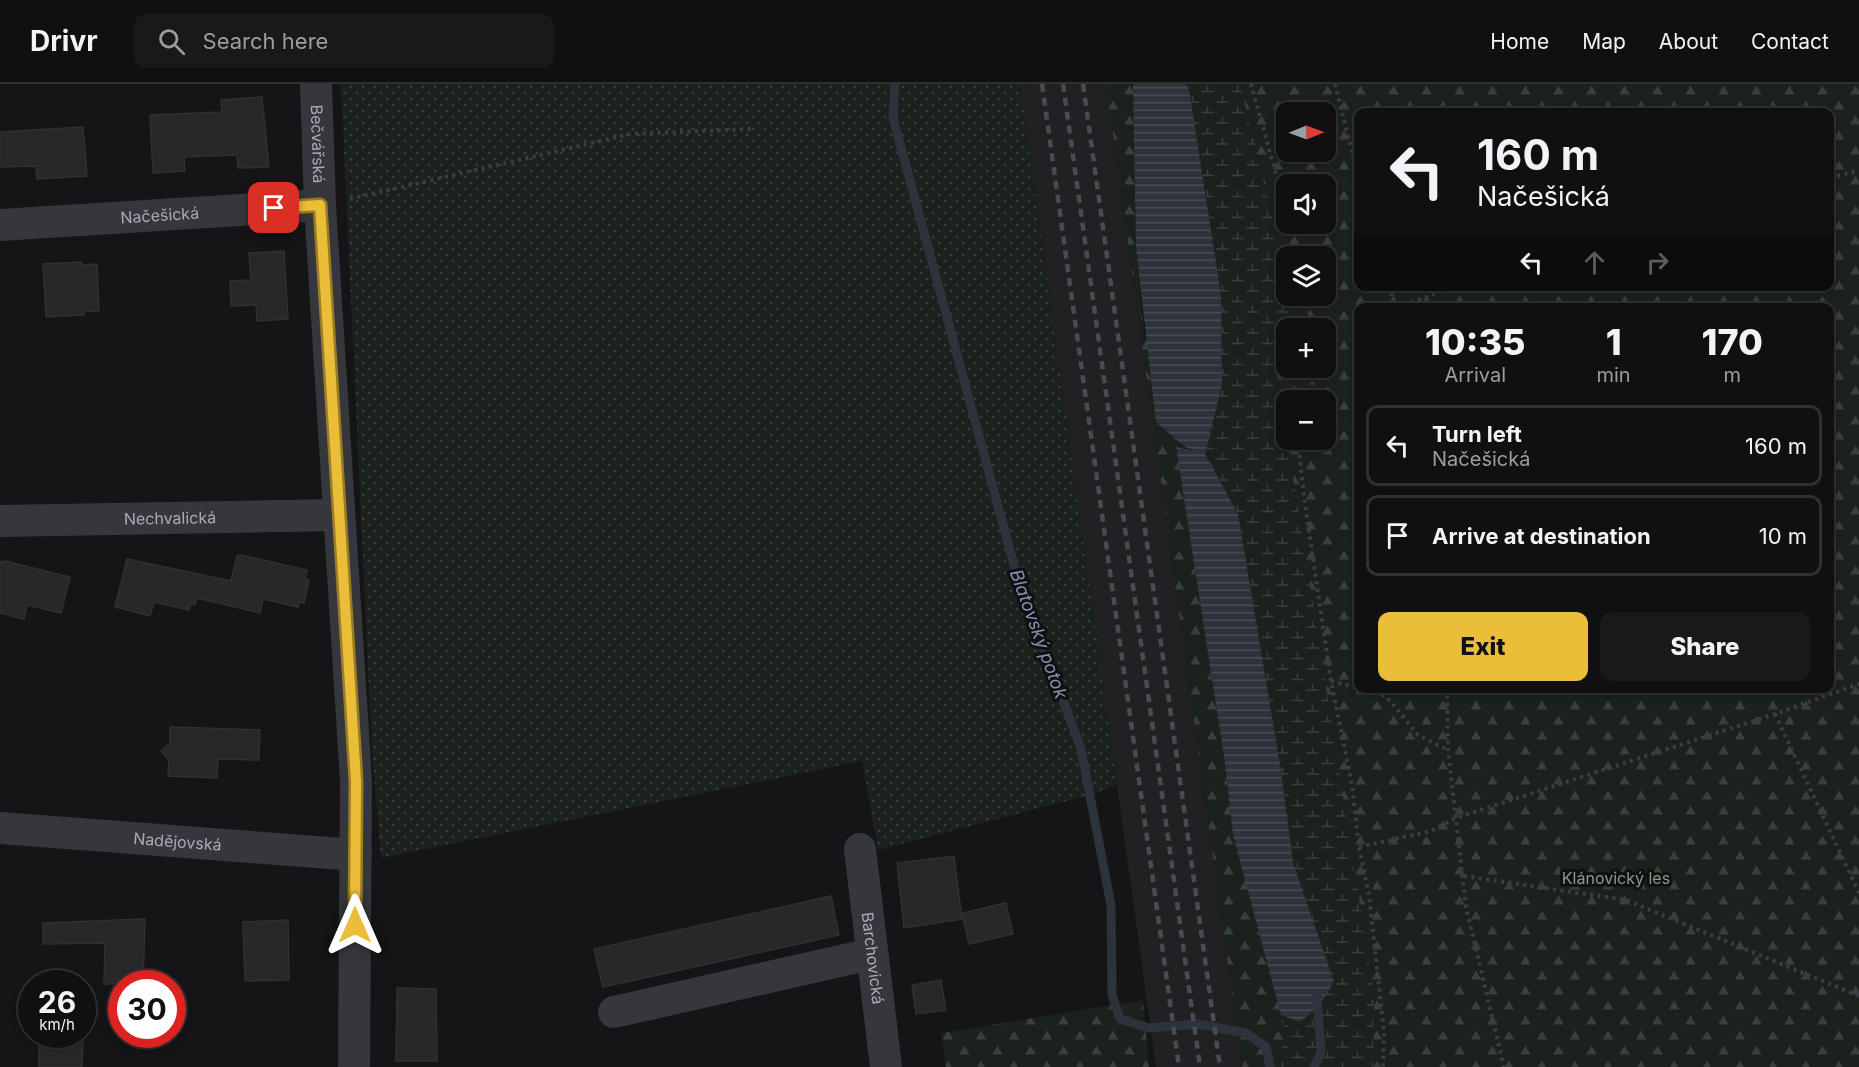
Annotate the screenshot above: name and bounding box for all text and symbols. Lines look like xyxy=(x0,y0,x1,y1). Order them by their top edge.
search box xyxy=(134,14,554,68)
text: Drivr xyxy=(30,24,98,58)
icon: search xyxy=(155,25,188,58)
text: Search here xyxy=(203,28,328,54)
text: Home xyxy=(1490,29,1549,54)
text: Map xyxy=(1582,29,1626,54)
text: About xyxy=(1659,29,1718,54)
text: Contact xyxy=(1751,29,1829,54)
north arrow xyxy=(1276,102,1336,162)
map controls xyxy=(1276,102,1336,450)
street label: Bečvářská xyxy=(307,104,329,184)
text: 160 m xyxy=(1477,129,1599,180)
icon: left xyxy=(1378,132,1456,210)
button: sound xyxy=(1276,174,1336,234)
text: Načešická xyxy=(1477,180,1610,213)
pin xyxy=(248,182,299,233)
icon: arrive xyxy=(257,191,290,224)
street label: Načešická xyxy=(120,203,200,227)
button: layers xyxy=(1276,246,1336,306)
icon: left xyxy=(1515,246,1548,279)
icon: ahead xyxy=(1578,246,1611,279)
icon: right xyxy=(1641,246,1674,279)
button: + xyxy=(1276,318,1336,378)
text: 10:35 xyxy=(1425,320,1526,364)
text: 1 xyxy=(1606,320,1622,364)
text: 170 xyxy=(1702,320,1763,364)
text: Arrival xyxy=(1444,363,1506,387)
text: min xyxy=(1596,363,1631,387)
text: m xyxy=(1724,363,1741,387)
button: − xyxy=(1276,390,1336,450)
text: Turn left xyxy=(1432,421,1522,447)
icon: left xyxy=(1381,429,1414,462)
text: 160 m xyxy=(1745,433,1807,459)
text: Načešická xyxy=(1432,447,1530,471)
street label: Nechvalická xyxy=(124,507,216,529)
icon: arrive xyxy=(1381,519,1414,552)
text: Arrive at destination xyxy=(1432,523,1651,549)
text: 10 m xyxy=(1759,523,1807,549)
water label: Blatovský potok xyxy=(1006,566,1073,703)
button: Exit xyxy=(1378,612,1588,681)
button: Share xyxy=(1600,612,1810,681)
street label: Nadějovská xyxy=(133,828,222,855)
park label: Klánovický les xyxy=(1562,868,1670,888)
position arrow xyxy=(323,893,387,957)
street label: Barchovická xyxy=(858,911,888,1006)
speed limit sign: 30 xyxy=(108,970,186,1048)
text: 26 xyxy=(38,984,76,1020)
text: km/h xyxy=(39,1015,75,1034)

